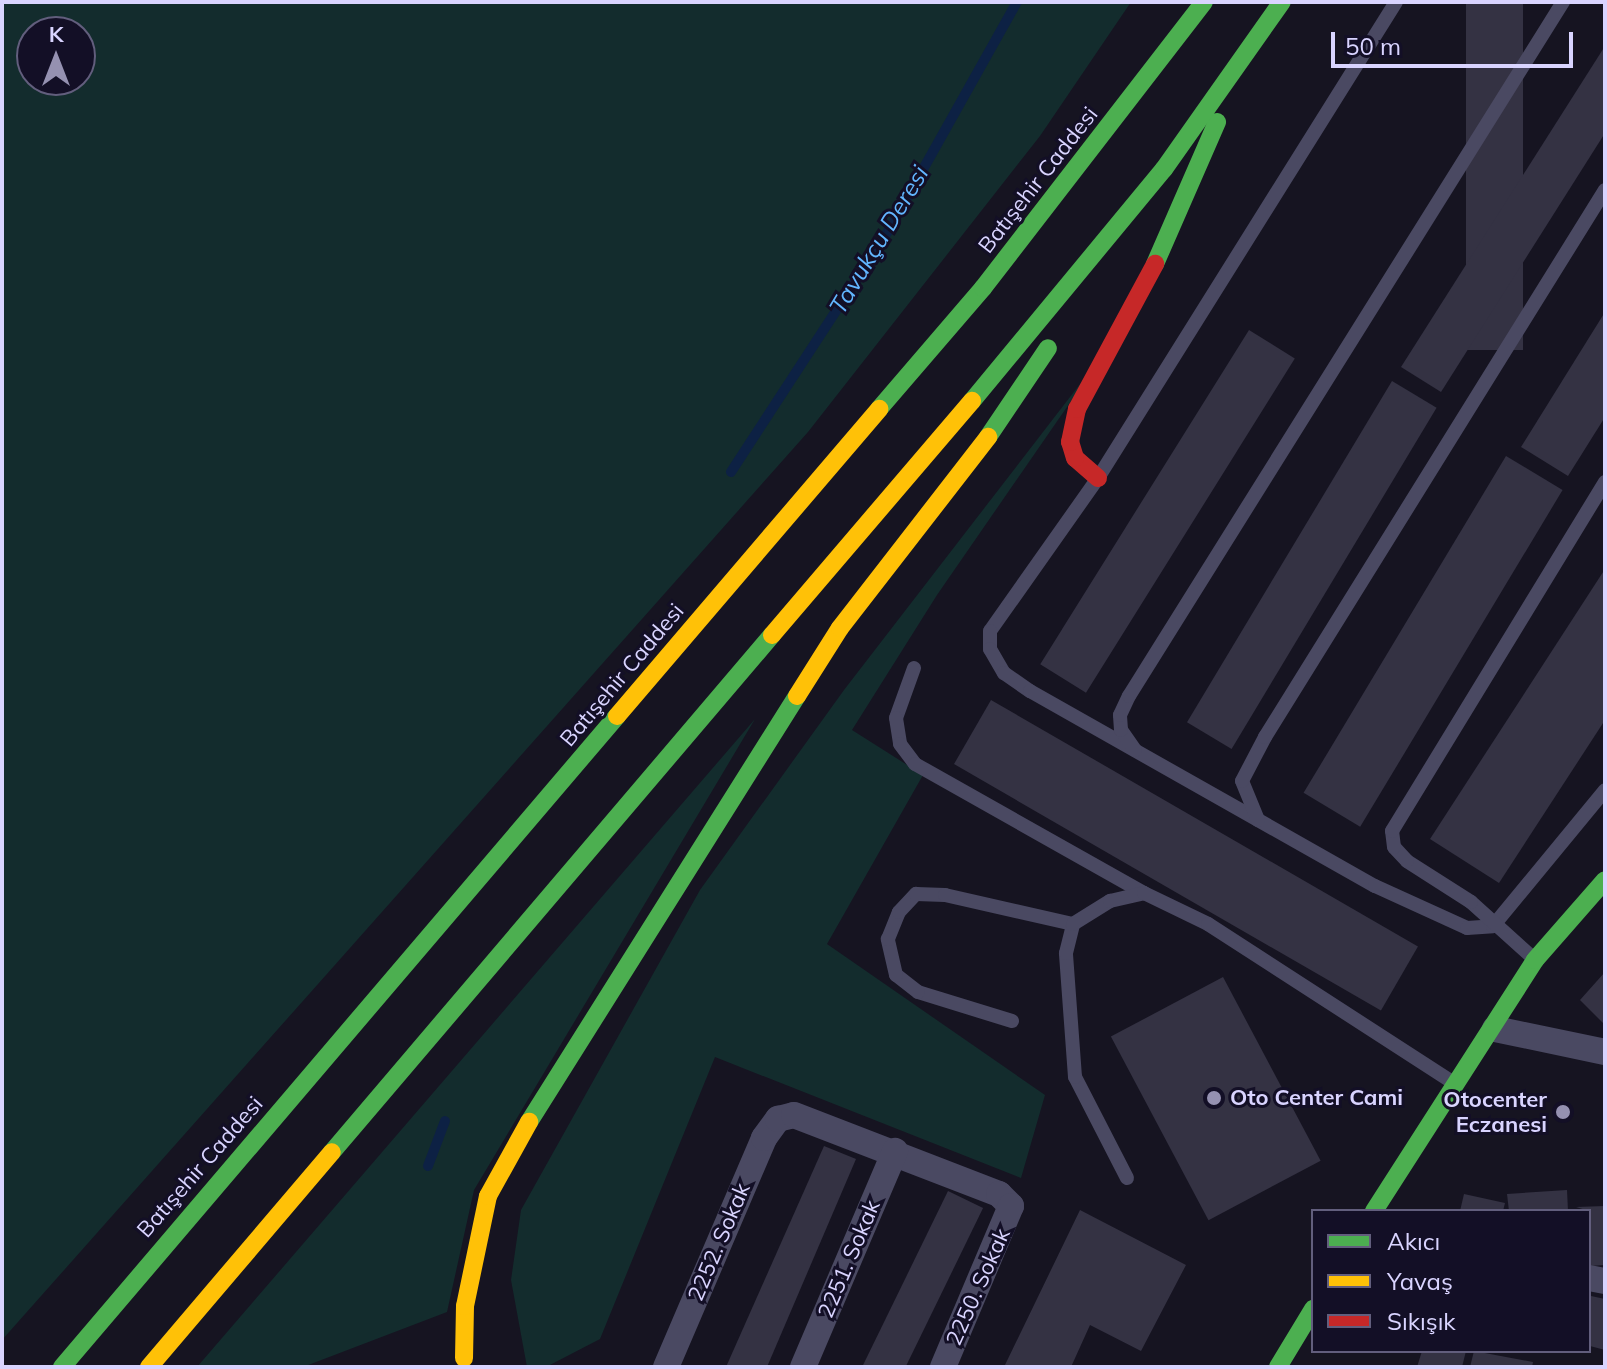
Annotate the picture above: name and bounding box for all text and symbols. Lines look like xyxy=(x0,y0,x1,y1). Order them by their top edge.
north arrow xyxy=(16,16,96,96)
scale bar xyxy=(1335,16,1577,66)
text: K xyxy=(49,20,63,48)
text: 50 m xyxy=(1345,31,1401,61)
street label: Batışehir Caddesi xyxy=(973,102,1103,258)
water label: Tavukçu Deresi xyxy=(823,161,935,319)
street label: Batışehir Caddesi xyxy=(555,598,689,752)
place label: Oto Center Cami xyxy=(1230,1085,1403,1111)
place label: Otocenter Eczanesi xyxy=(1443,1086,1547,1138)
marker: Oto Center Cami xyxy=(1205,1089,1223,1107)
street label: Batışehir Caddesi xyxy=(132,1091,268,1243)
marker: Otocenter Eczanesi xyxy=(1554,1103,1572,1121)
street label: 2252. Sokak xyxy=(682,1179,756,1305)
street label: 2251. Sokak xyxy=(812,1196,886,1322)
legend xyxy=(1311,1209,1591,1353)
street label: 2250. Sokak xyxy=(940,1224,1016,1350)
text: Akıcı xyxy=(1387,1226,1440,1256)
text: Yavaş xyxy=(1387,1266,1453,1296)
text: Sıkışık xyxy=(1387,1306,1456,1336)

